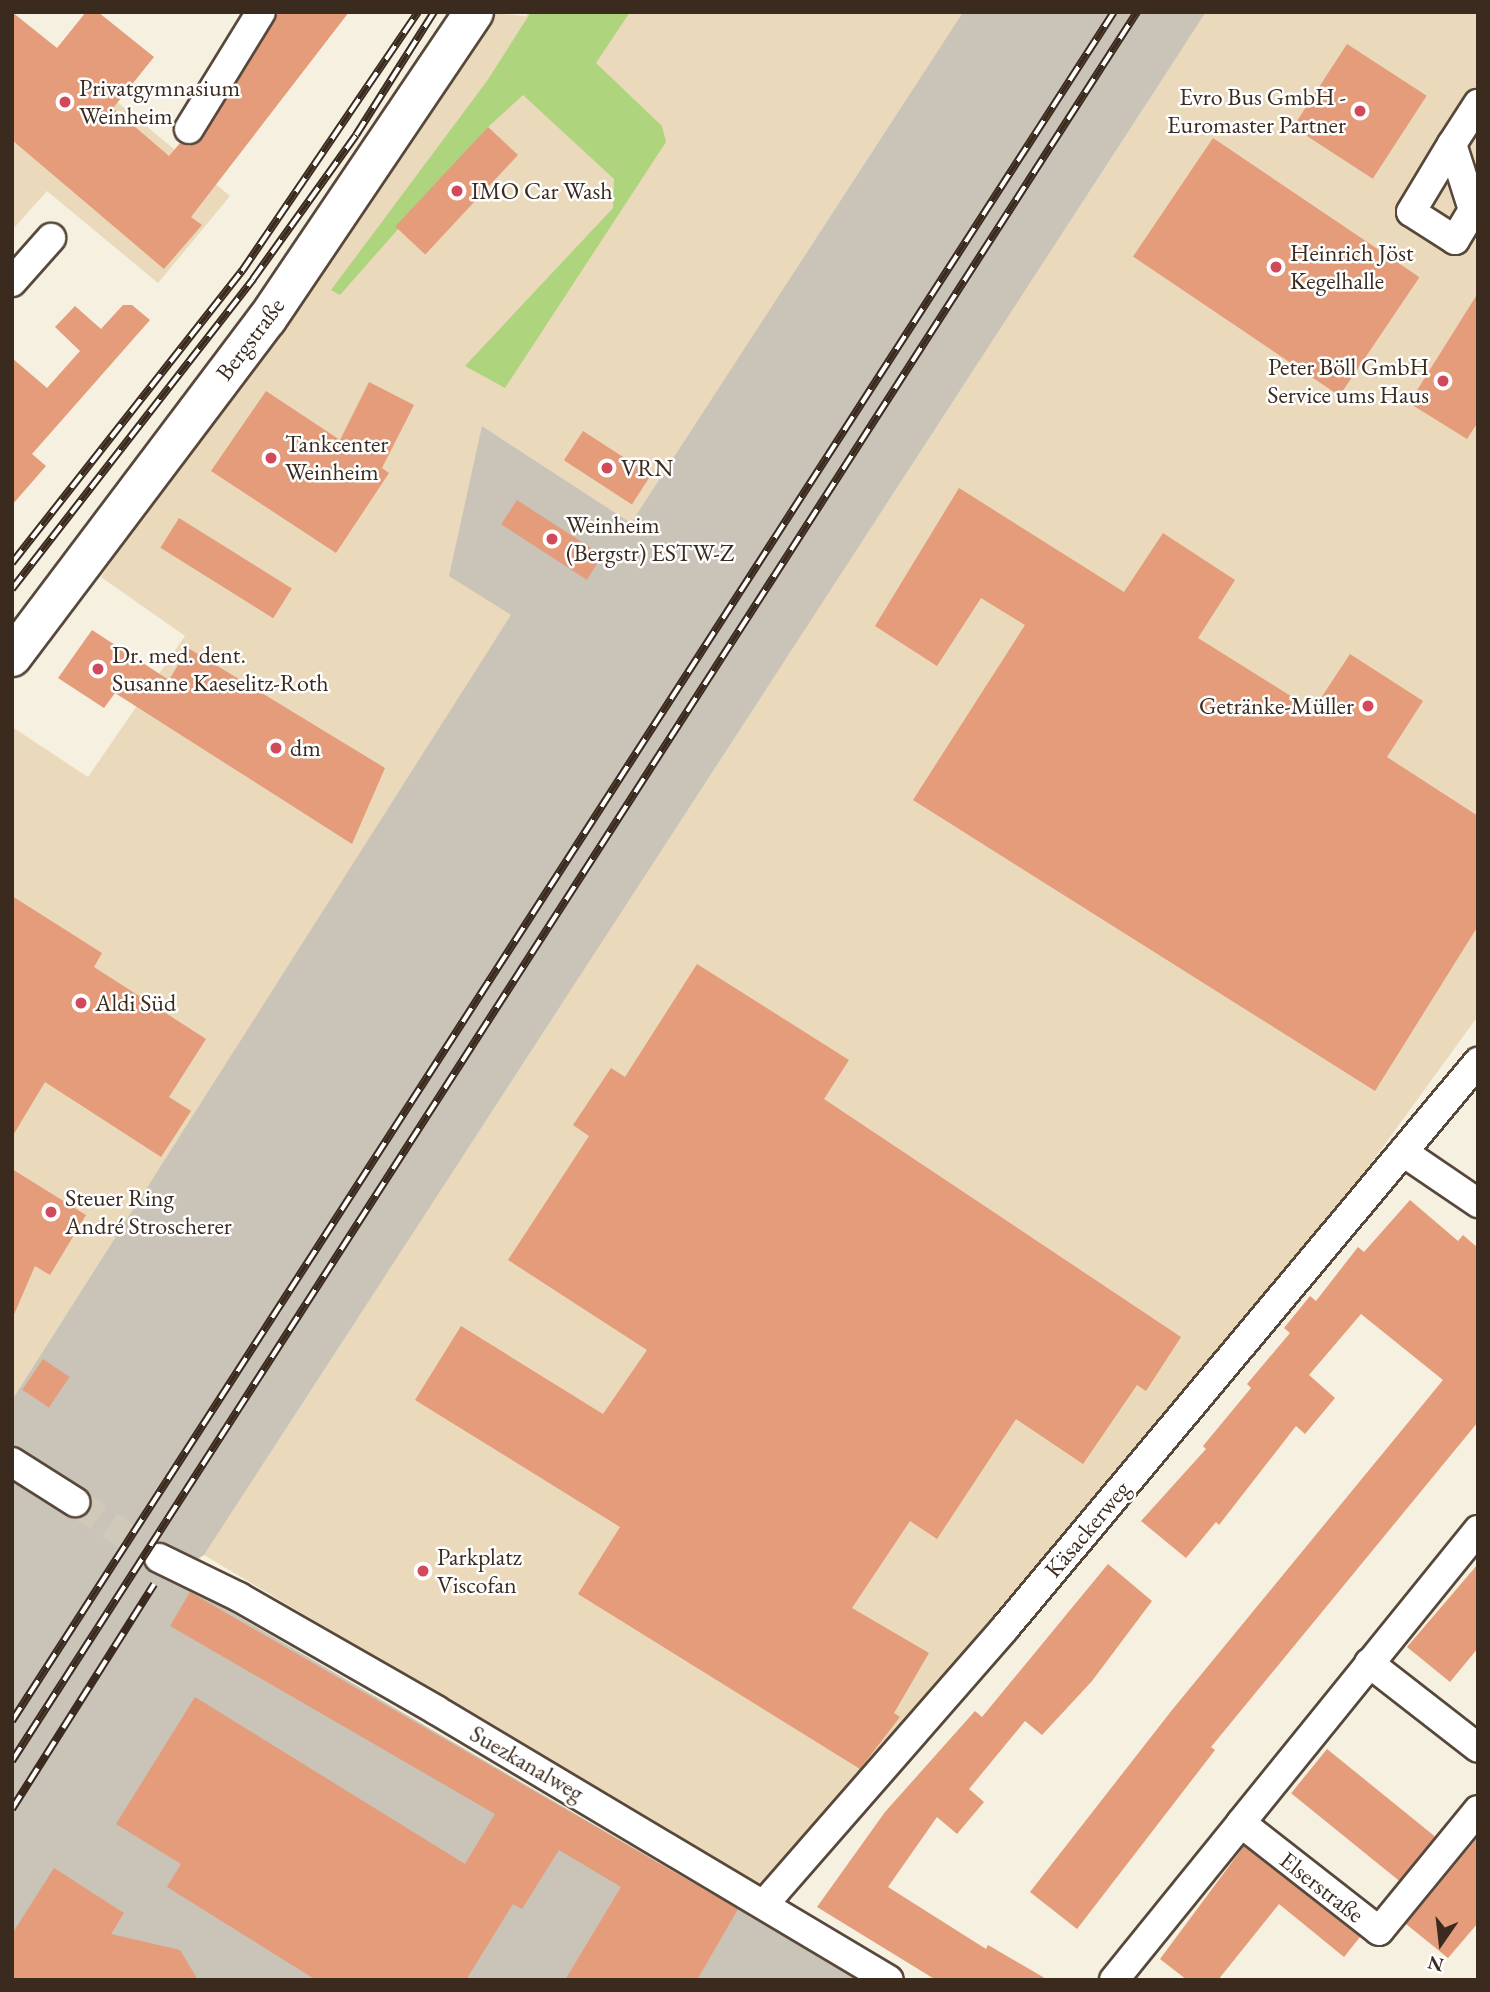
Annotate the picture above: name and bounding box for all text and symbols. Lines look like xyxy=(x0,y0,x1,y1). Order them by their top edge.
place label: Privatgymnasium Weinheim xyxy=(79,74,240,130)
place label: Evro Bus GmbH - Euromaster Partner xyxy=(1167,83,1346,139)
marker: Privatgymnasium Weinheim xyxy=(57,94,73,110)
marker: Evro Bus GmbH - Euromaster Partner xyxy=(1352,103,1368,119)
place label: IMO Car Wash xyxy=(471,177,613,205)
marker: IMO Car Wash xyxy=(449,183,465,199)
place label: Heinrich Jöst Kegelhalle xyxy=(1290,239,1414,295)
marker: Heinrich Jöst Kegelhalle xyxy=(1268,259,1284,275)
street label: Bergstraße xyxy=(210,292,290,386)
place label: Peter Böll GmbH Service ums Haus xyxy=(1267,353,1429,409)
marker: Peter Böll GmbH Service ums Haus xyxy=(1435,373,1451,389)
place label: Tankcenter Weinheim xyxy=(285,430,388,486)
marker: Tankcenter Weinheim xyxy=(263,450,279,466)
place label: VRN xyxy=(621,454,673,482)
marker: VRN xyxy=(599,460,615,476)
place label: Weinheim (Bergstr) ESTW-Z xyxy=(566,511,734,567)
marker: Weinheim (Bergstr) ESTW-Z xyxy=(544,531,560,547)
place label: Dr. med. dent. Susanne Kaeselitz-Roth xyxy=(112,641,329,697)
marker: Dr. med. dent. Susanne Kaeselitz-Roth xyxy=(90,661,106,677)
place label: Getränke-Müller xyxy=(1199,692,1354,720)
marker: Getränke-Müller xyxy=(1360,698,1376,714)
place label: dm xyxy=(290,734,321,762)
marker: dm xyxy=(268,740,284,756)
place label: Aldi Süd xyxy=(95,989,176,1017)
marker: Aldi Süd xyxy=(73,995,89,1011)
place label: Steuer Ring André Stroscherer xyxy=(65,1184,232,1240)
marker: Steuer Ring André Stroscherer xyxy=(43,1204,59,1220)
street label: Käsackerweg xyxy=(1038,1475,1136,1583)
place label: Parkplatz Viscofan xyxy=(437,1543,522,1599)
marker: Parkplatz Viscofan xyxy=(415,1563,431,1579)
street label: Suezkanalweg xyxy=(465,1719,589,1807)
street label: Elserstraße xyxy=(1274,1845,1370,1929)
north arrow xyxy=(1406,1908,1476,1978)
text: N xyxy=(1425,1950,1446,1978)

